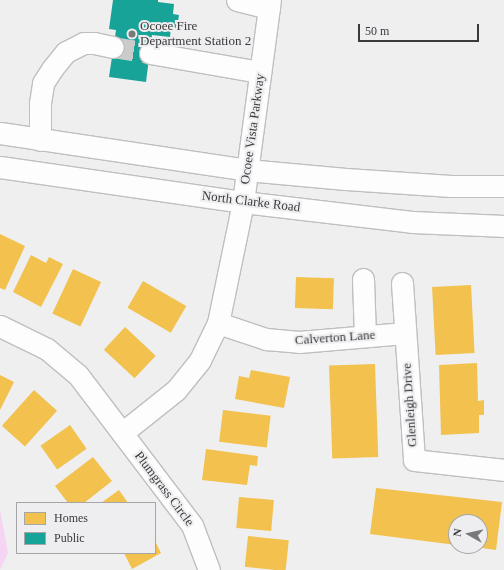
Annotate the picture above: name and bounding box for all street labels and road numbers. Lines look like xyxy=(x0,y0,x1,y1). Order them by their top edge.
street label: Ocoee Vista Parkway xyxy=(237,73,269,185)
street label: North Clarke Road xyxy=(201,188,301,216)
street label: Calverton Lane xyxy=(294,327,376,349)
street label: Glenleigh Drive xyxy=(399,363,421,447)
street label: Plumgrass Circle xyxy=(131,449,197,529)

